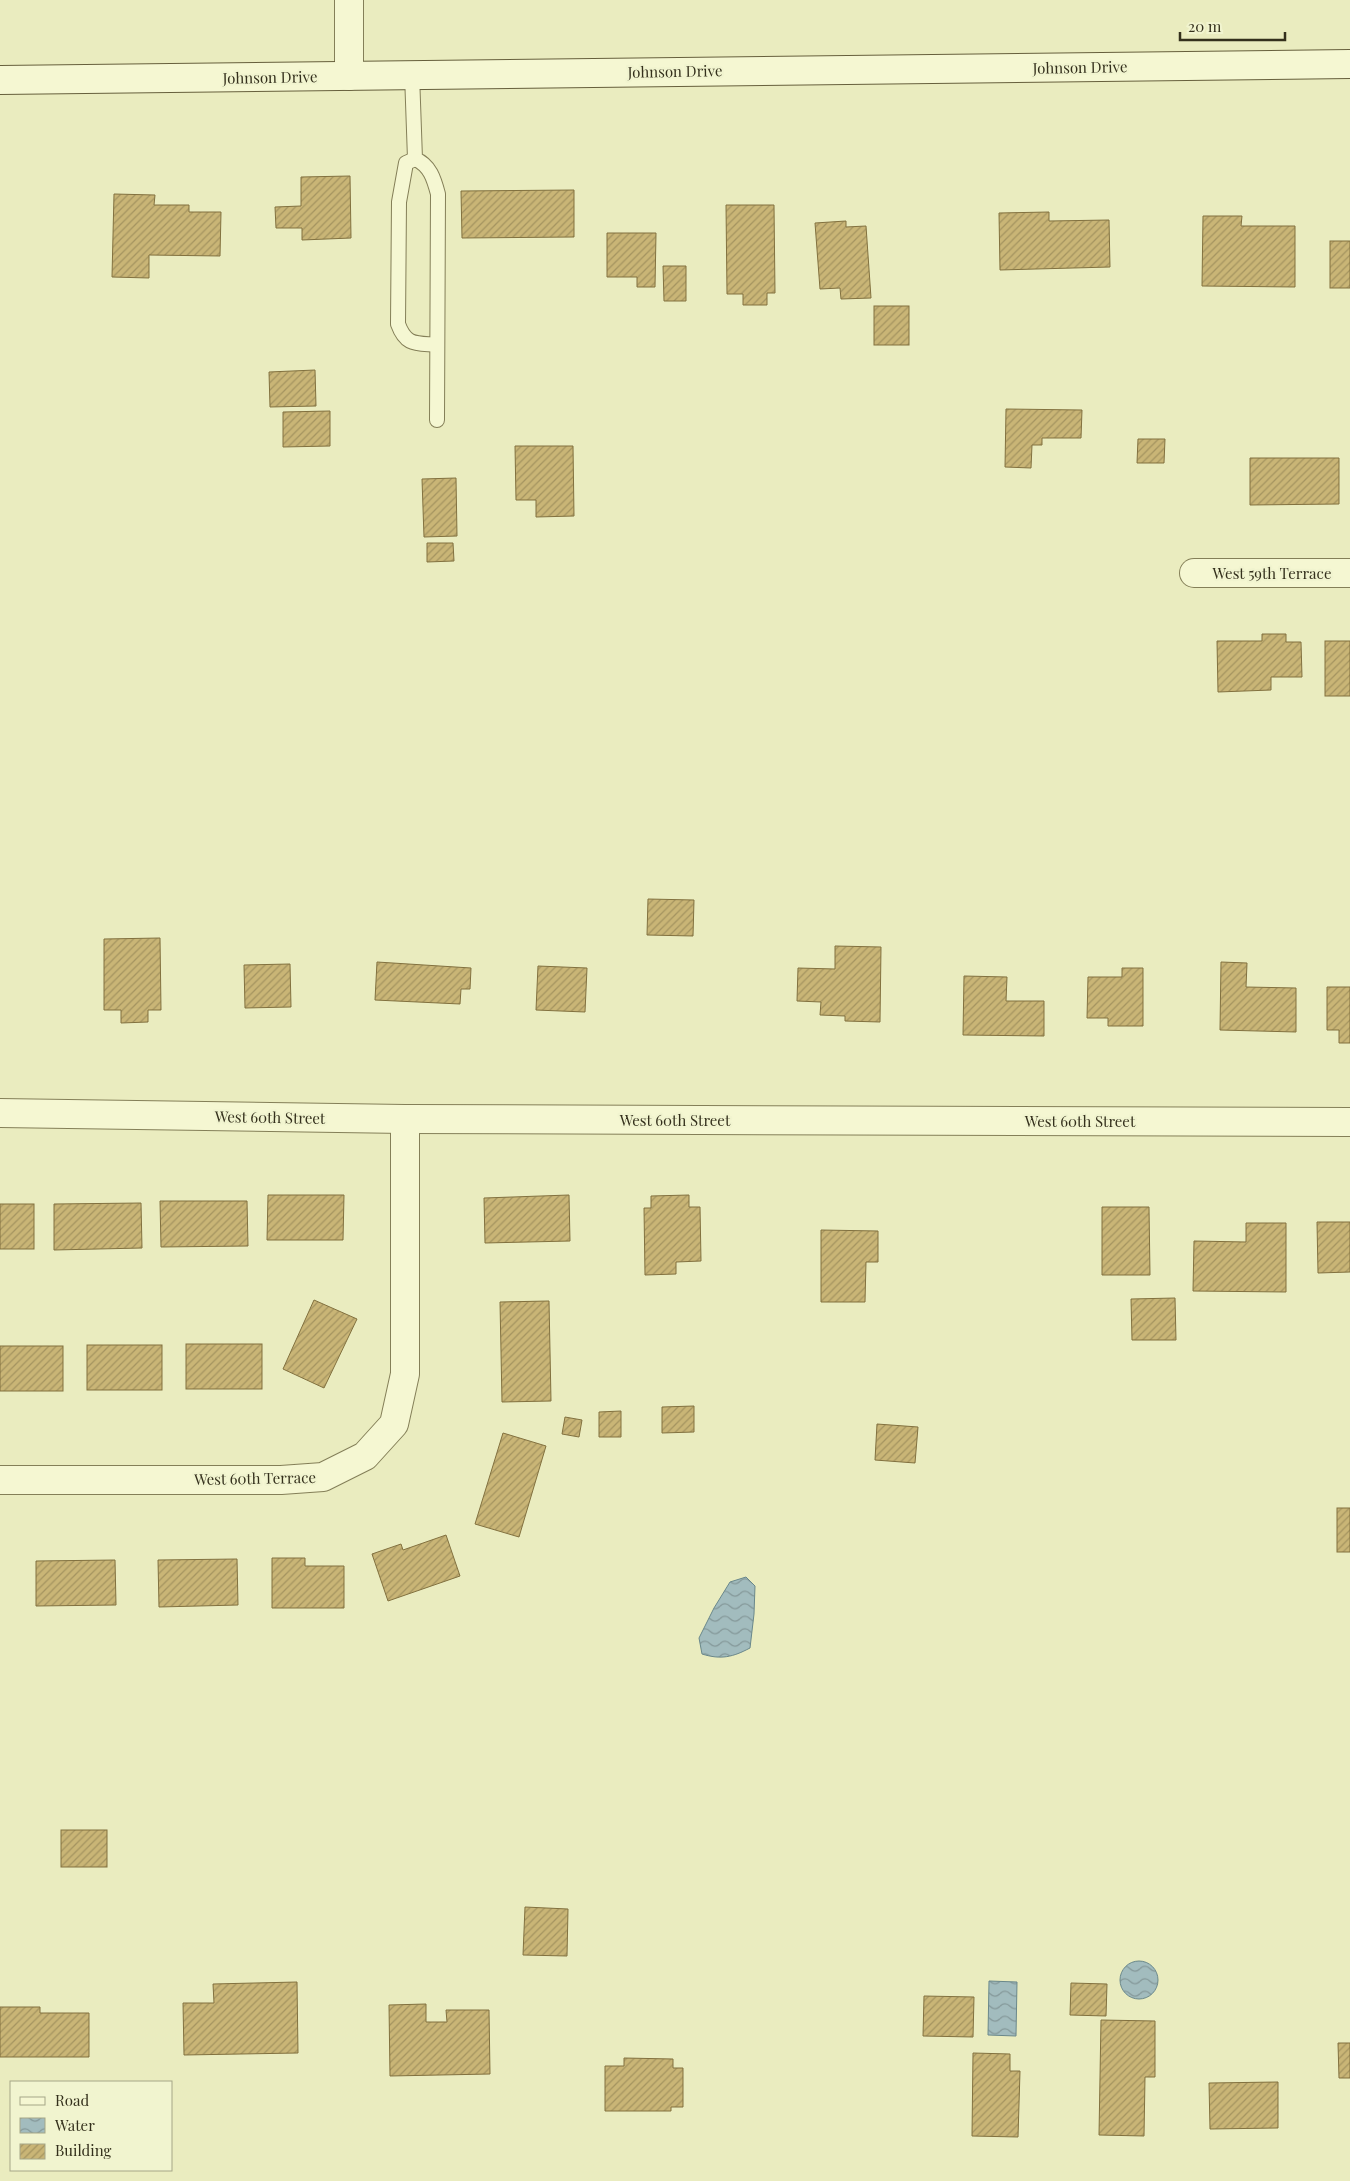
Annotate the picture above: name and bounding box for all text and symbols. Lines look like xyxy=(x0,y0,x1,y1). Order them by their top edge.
scale bar xyxy=(1180,10,1285,42)
text: 20 m xyxy=(1188,16,1222,36)
street label: Johnson Drive xyxy=(1031,56,1128,78)
street label: Johnson Drive xyxy=(626,60,723,82)
street label: Johnson Drive xyxy=(221,66,318,88)
street label: West 59th Terrace xyxy=(1212,563,1331,583)
street label: West 60th Street xyxy=(214,1106,326,1128)
street label: West 60th Street xyxy=(619,1110,731,1130)
street label: West 60th Street xyxy=(1024,1111,1136,1131)
street label: West 60th Terrace xyxy=(193,1467,316,1489)
legend xyxy=(10,2081,172,2171)
text: Road xyxy=(55,2090,89,2110)
text: Water xyxy=(54,2115,95,2135)
text: Building xyxy=(55,2140,112,2160)

